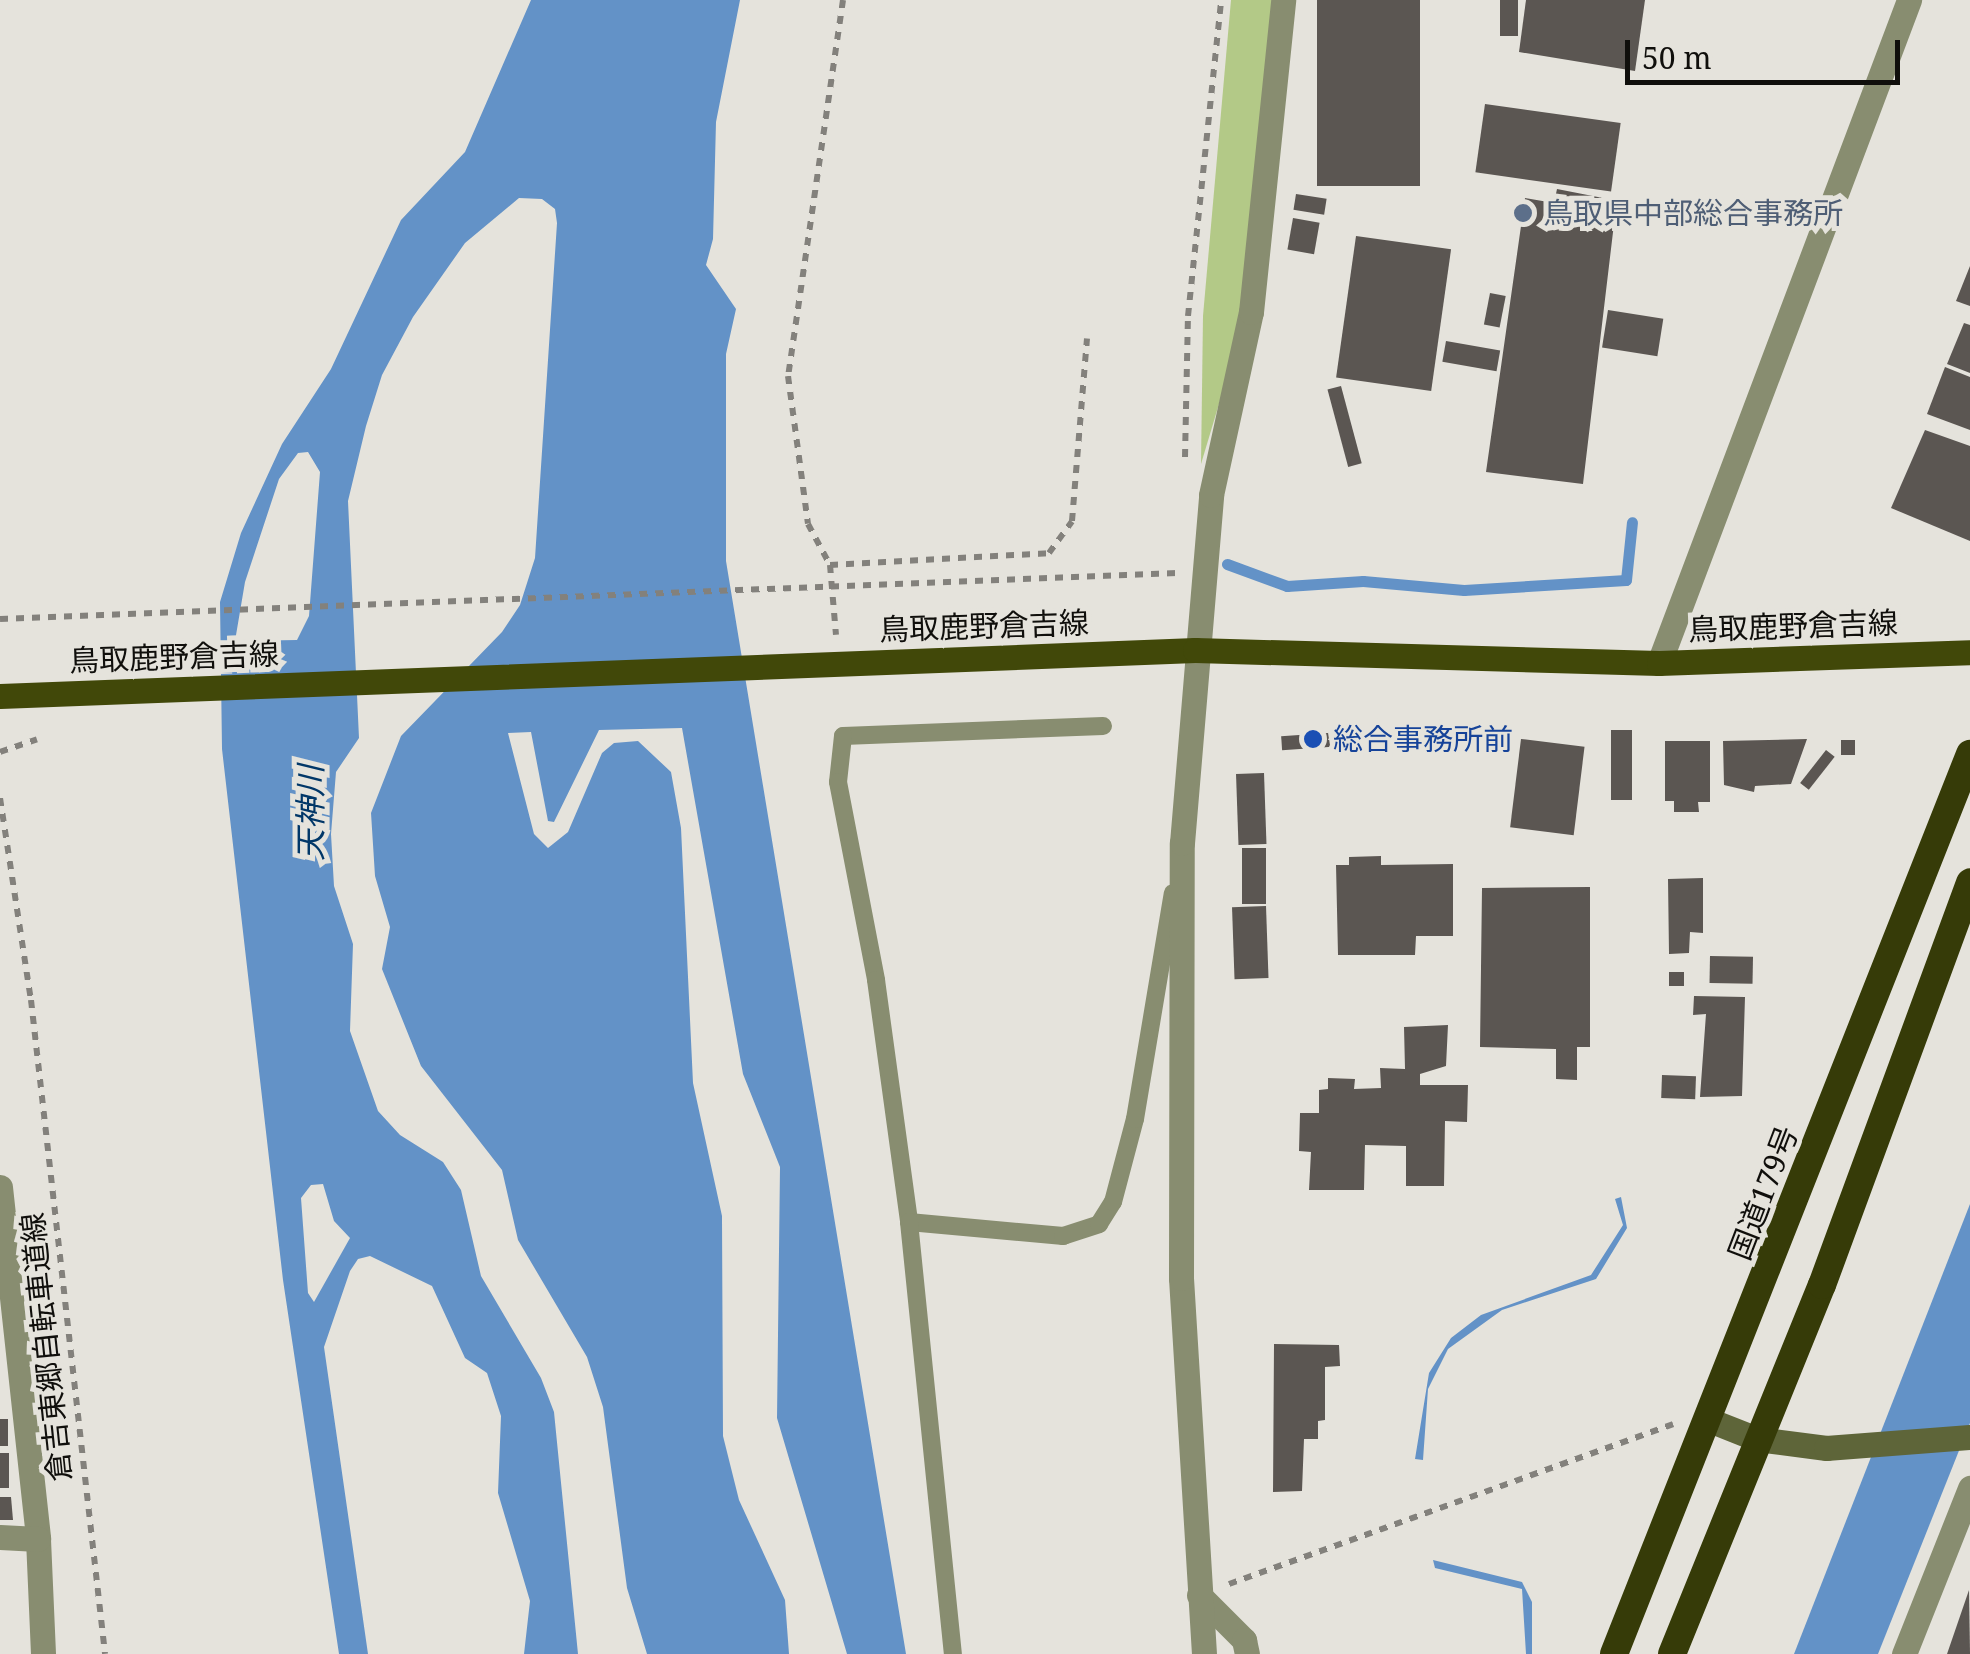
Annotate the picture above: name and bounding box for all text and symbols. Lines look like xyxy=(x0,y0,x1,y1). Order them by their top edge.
scale bar xyxy=(1630,20,1905,82)
text: 50 m xyxy=(1642,37,1712,78)
place label: 鳥取県中部総合事務所 xyxy=(1543,195,1843,231)
marker: 鳥取県中部総合事務所 xyxy=(1512,202,1534,224)
street label: 鳥取鹿野倉吉線 xyxy=(878,604,1090,648)
street label: 鳥取鹿野倉吉線 xyxy=(1687,604,1899,648)
street label: 鳥取鹿野倉吉線 xyxy=(68,635,280,679)
place label: 総合事務所前 xyxy=(1333,721,1513,757)
marker: 総合事務所前 xyxy=(1302,728,1324,750)
water label: 天神川 xyxy=(291,765,329,861)
street label: 国道179号 xyxy=(1721,1121,1805,1265)
street label: 倉吉東郷自転車道線 xyxy=(14,1211,78,1483)

